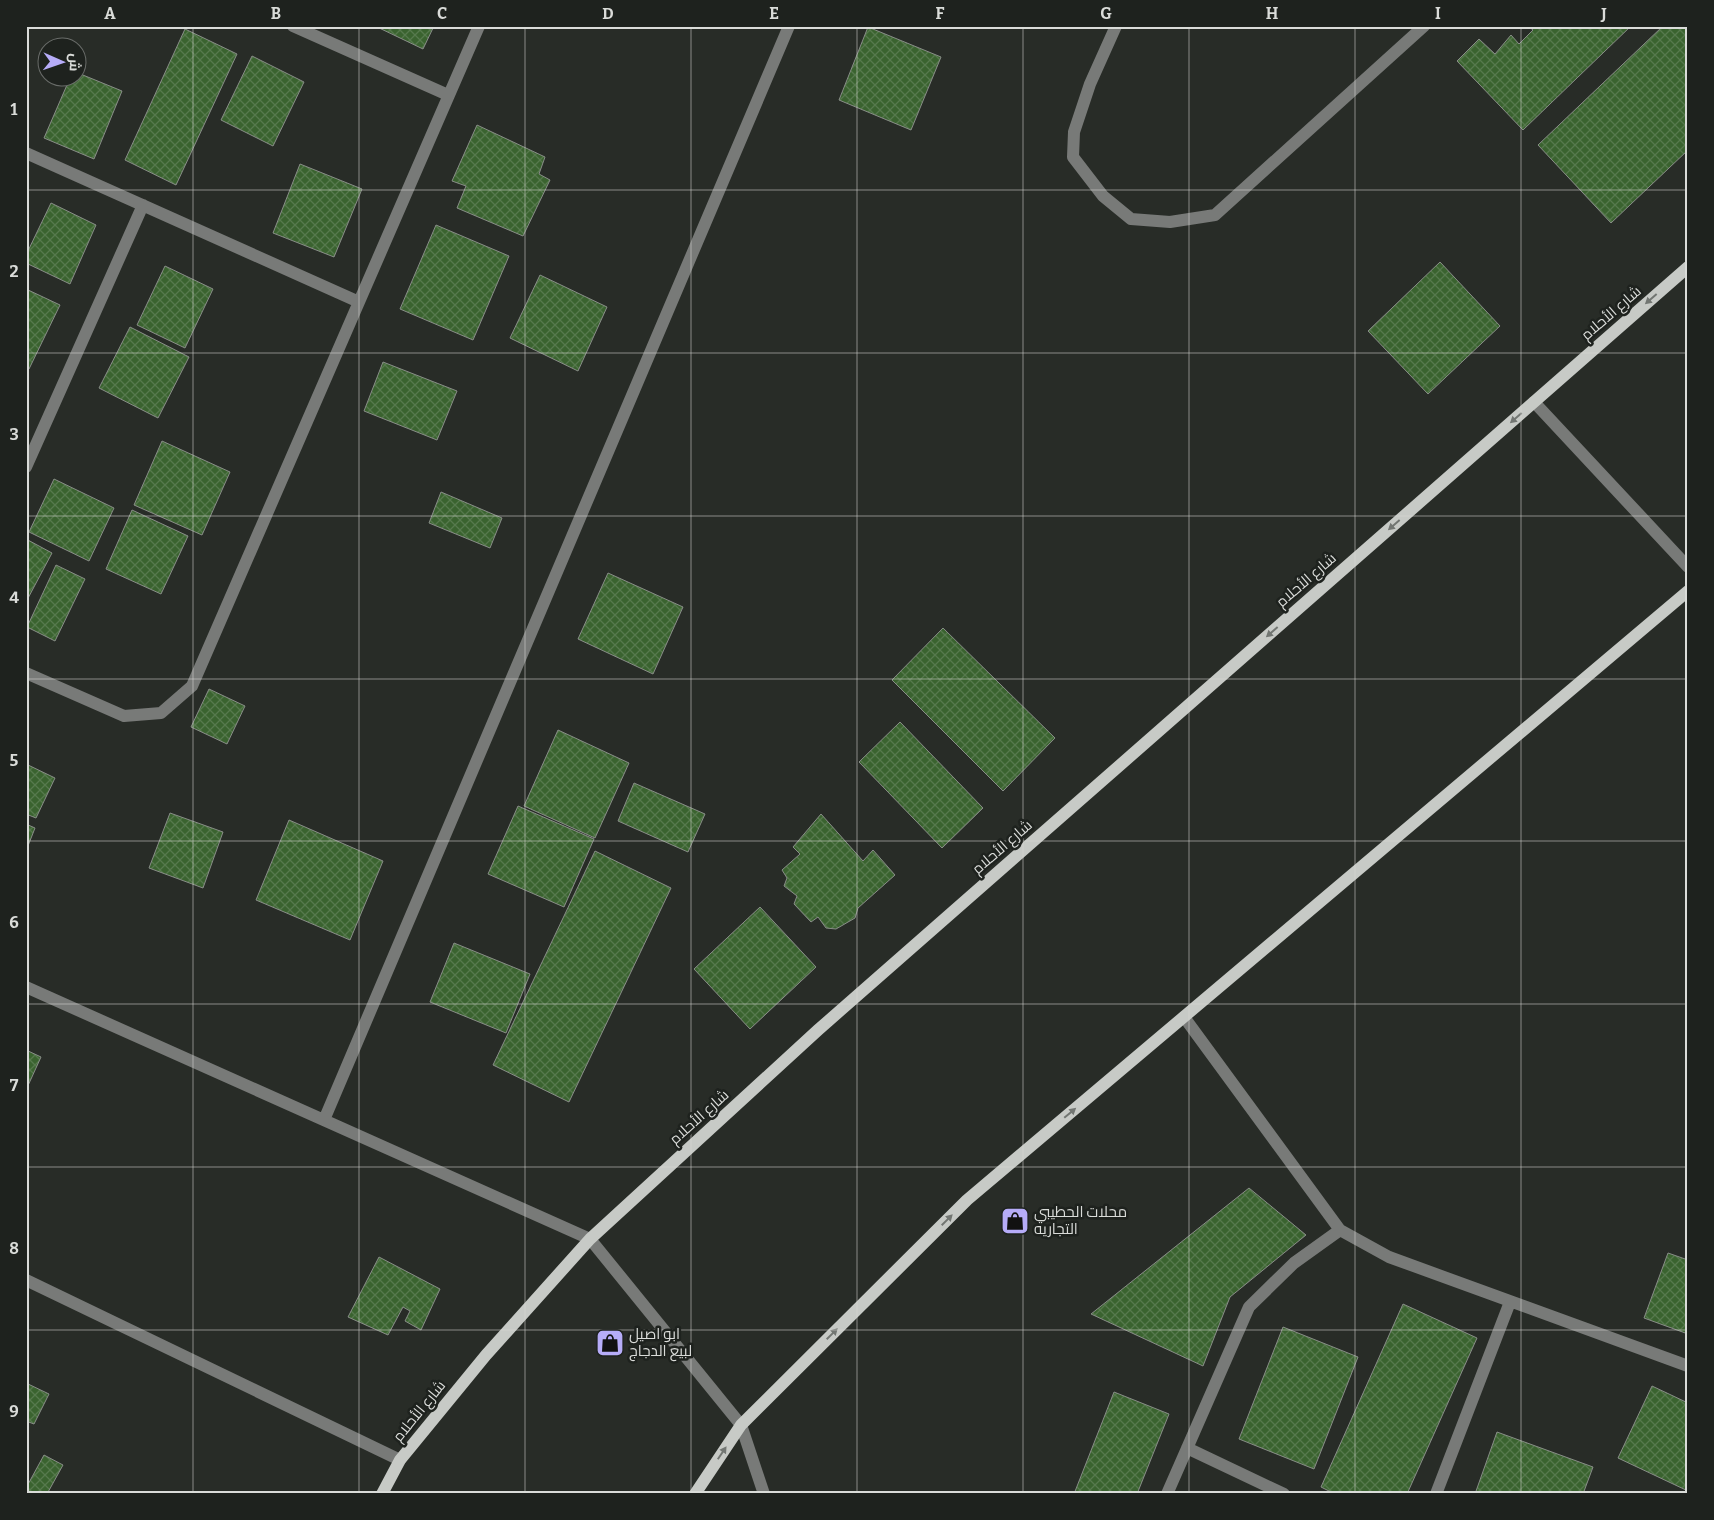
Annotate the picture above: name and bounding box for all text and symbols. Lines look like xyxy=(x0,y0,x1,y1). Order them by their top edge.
text: A xyxy=(104,4,116,23)
text: B xyxy=(271,4,281,23)
text: C xyxy=(437,4,447,23)
text: D xyxy=(602,4,614,23)
text: E xyxy=(769,4,779,23)
text: F xyxy=(936,4,945,23)
text: G xyxy=(1100,4,1112,23)
text: H xyxy=(1266,4,1279,23)
text: I xyxy=(1435,4,1441,23)
text: J xyxy=(1600,4,1607,23)
north arrow xyxy=(38,38,88,88)
text: ش xyxy=(66,53,83,72)
text: 1 xyxy=(11,100,18,119)
text: 2 xyxy=(9,262,19,281)
street label: شارع الأحلام xyxy=(1577,282,1646,345)
one-way arrow xyxy=(1645,294,1658,305)
one-way arrow xyxy=(1510,412,1522,424)
text: 3 xyxy=(9,425,19,444)
one-way arrow xyxy=(1388,519,1400,531)
street label: شارع الأحلام xyxy=(1272,549,1341,612)
text: 4 xyxy=(9,588,19,607)
one-way arrow xyxy=(1265,627,1278,638)
text: 5 xyxy=(10,751,19,770)
street label: شارع الأحلام xyxy=(968,816,1037,879)
text: 6 xyxy=(9,913,19,932)
text: 7 xyxy=(10,1076,19,1095)
street label: شارع الأحلام xyxy=(666,1086,734,1150)
one-way arrow xyxy=(1064,1108,1076,1119)
place label: محلات الحطيبي التجاريه xyxy=(1034,1203,1127,1238)
shop icon: محلات الحطيبي التجاريه xyxy=(1000,1206,1030,1236)
one-way arrow xyxy=(941,1214,953,1226)
text: 8 xyxy=(9,1239,19,1258)
place label: ابو اصيل لبيع الدجاج xyxy=(629,1325,692,1362)
shop icon: ابو اصيل لبيع الدجاج xyxy=(595,1328,625,1358)
one-way arrow xyxy=(826,1328,838,1340)
street label: شارع الأحلام xyxy=(389,1377,451,1446)
text: 9 xyxy=(9,1402,19,1421)
one-way arrow xyxy=(718,1447,727,1460)

